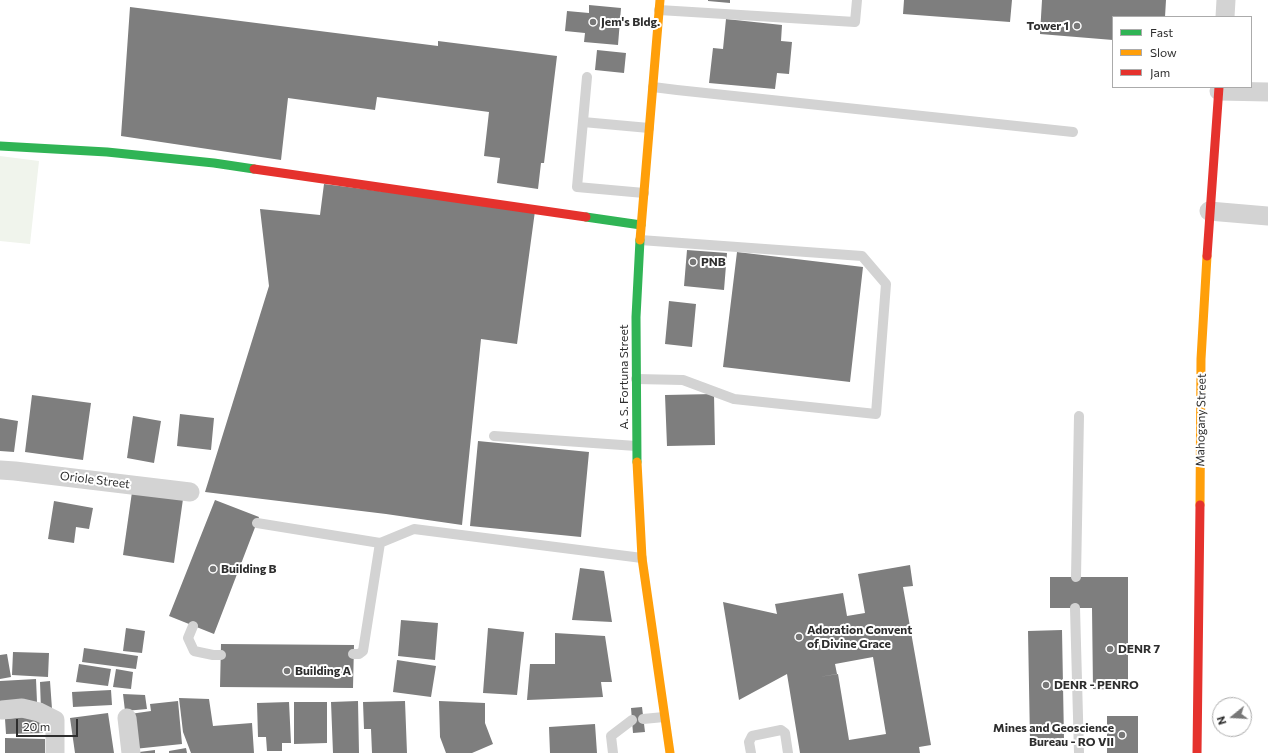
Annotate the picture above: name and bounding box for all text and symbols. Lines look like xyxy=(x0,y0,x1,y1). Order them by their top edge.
place label: Jem's Bldg. xyxy=(601,15,660,29)
legend xyxy=(1112,16,1252,88)
marker: Jem's Bldg. xyxy=(588,17,598,27)
place label: Tower 1 xyxy=(1027,19,1069,33)
marker: Tower 1 xyxy=(1072,21,1082,31)
text: Fast xyxy=(1150,25,1173,39)
text: Slow xyxy=(1150,45,1177,59)
text: Jam xyxy=(1150,65,1170,79)
place label: PNB xyxy=(701,255,726,269)
marker: PNB xyxy=(688,257,698,267)
street label: A. S. Fortuna Street xyxy=(617,324,631,430)
street label: Mahogany Street xyxy=(1193,373,1209,467)
street label: Oriole Street xyxy=(59,469,131,491)
place label: Building B xyxy=(221,562,277,576)
marker: Building B xyxy=(208,564,218,574)
place label: Adoration Convent of Divine Grace xyxy=(807,623,912,651)
marker: Adoration Convent of Divine Grace xyxy=(794,632,804,642)
place label: DENR 7 xyxy=(1118,642,1160,656)
marker: DENR 7 xyxy=(1105,644,1115,654)
place label: Building A xyxy=(295,664,351,678)
marker: Building A xyxy=(282,666,292,676)
place label: DENR - PENRO xyxy=(1054,678,1139,692)
marker: DENR - PENRO xyxy=(1041,680,1051,690)
north arrow xyxy=(1212,697,1252,737)
scale bar xyxy=(18,711,80,737)
text: N xyxy=(1214,715,1229,727)
text: 20 m xyxy=(23,719,50,733)
place label: Mines and Geoscience Bureau - RO VII xyxy=(993,721,1114,749)
marker: Mines and Geoscience Bureau - RO VII xyxy=(1117,730,1127,740)

